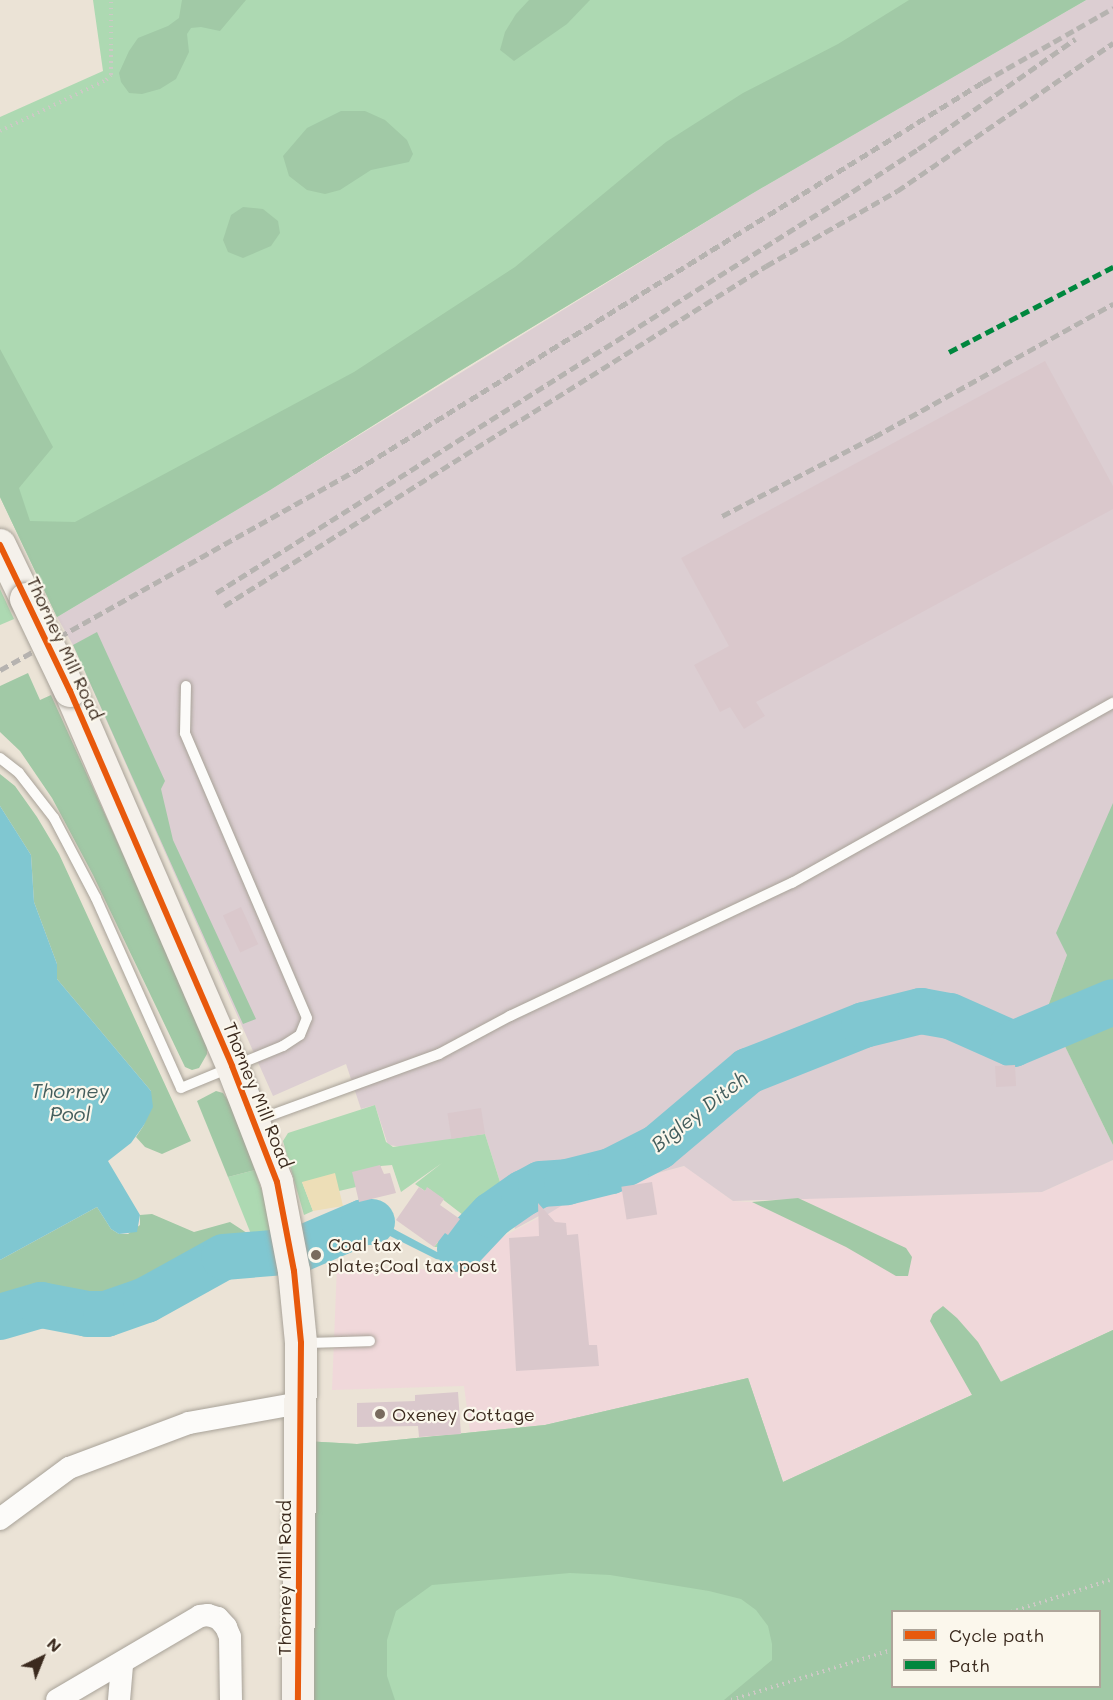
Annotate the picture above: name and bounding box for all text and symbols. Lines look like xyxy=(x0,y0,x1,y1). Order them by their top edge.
street label: Thorney Mill Road xyxy=(22,573,108,723)
street label: Thorney Mill Road xyxy=(219,1019,297,1171)
water label: Bigley Ditch xyxy=(646,1066,752,1156)
water label: Thorney Pool xyxy=(31,1078,109,1125)
place label: Coal tax plate;Coal tax post xyxy=(328,1234,497,1276)
marker: Coal tax plate;Coal tax post xyxy=(309,1248,323,1262)
place label: Oxeney Cottage xyxy=(392,1403,535,1425)
marker: Oxeney Cottage xyxy=(373,1407,387,1421)
street label: Thorney Mill Road xyxy=(273,1500,295,1656)
legend xyxy=(891,1610,1101,1688)
text: Cycle path xyxy=(949,1623,1044,1647)
north arrow xyxy=(12,1628,72,1688)
text: N xyxy=(43,1633,66,1656)
text: Path xyxy=(949,1653,989,1677)

